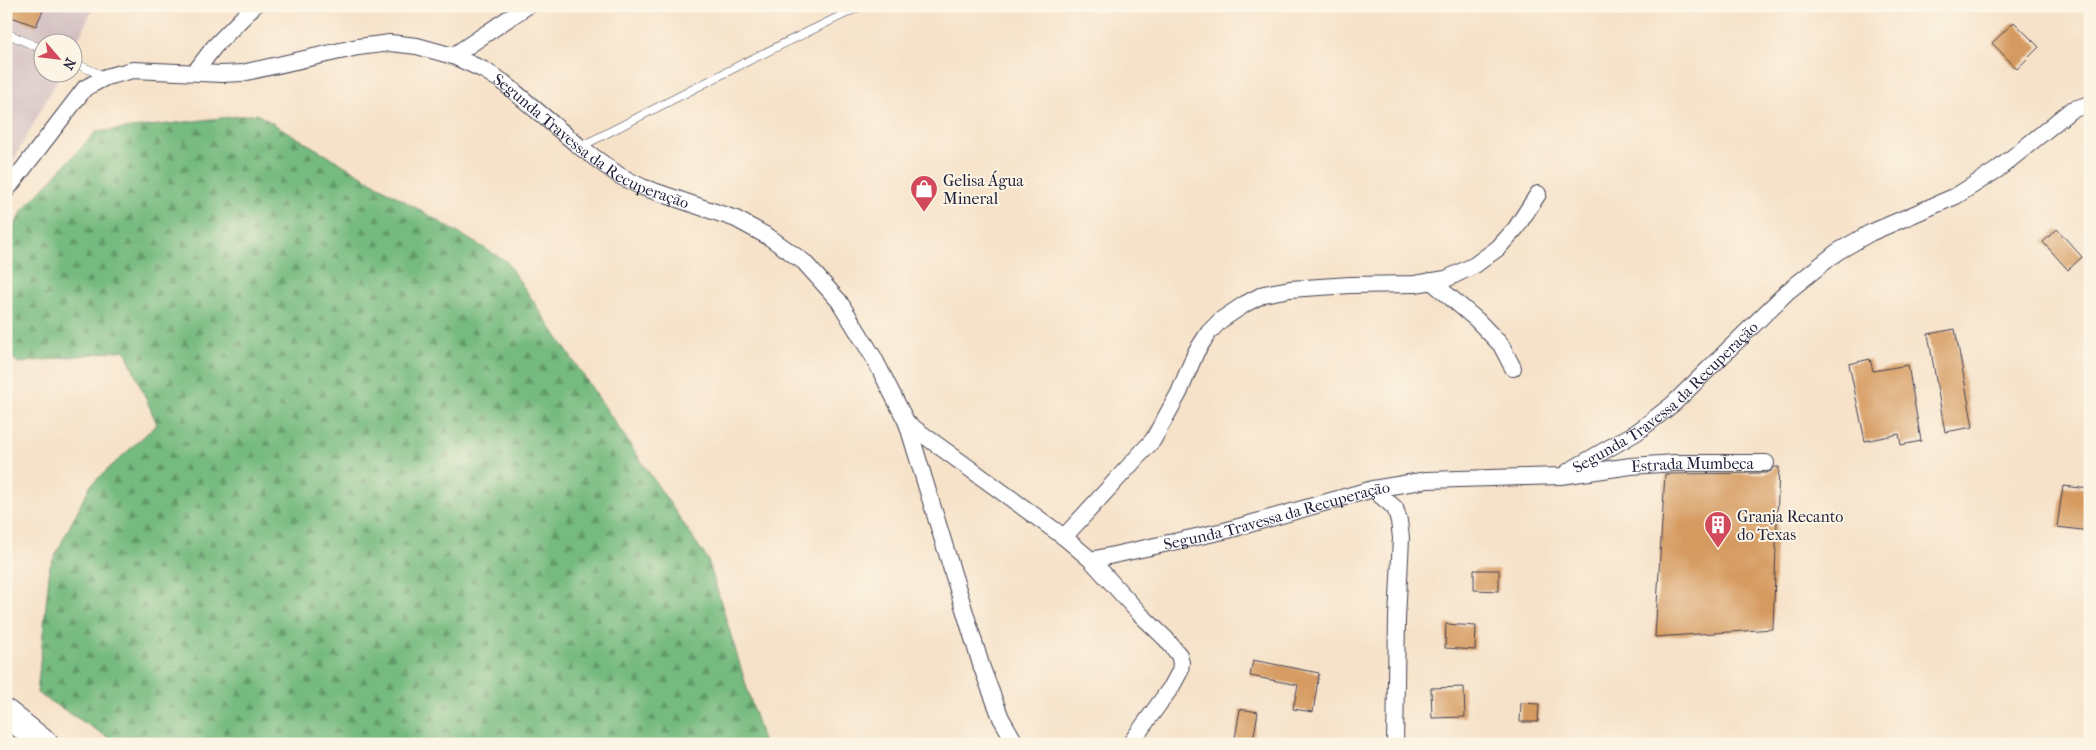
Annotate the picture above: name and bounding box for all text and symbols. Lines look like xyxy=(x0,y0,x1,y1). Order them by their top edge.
north arrow xyxy=(32,32,82,82)
text: N xyxy=(59,55,79,73)
street label: Segunda Travessa da Recuperação xyxy=(490,69,691,212)
place label: Gelisa Água Mineral xyxy=(943,170,1024,208)
shop icon: Gelisa Água Mineral xyxy=(909,174,939,213)
street label: Segunda Travessa da Recuperação xyxy=(1569,317,1762,477)
street label: Estrada Mumbeca xyxy=(1631,454,1754,476)
street label: Segunda Travessa da Recuperação xyxy=(1162,477,1391,554)
place label: Granja Recanto do Texas xyxy=(1737,507,1843,544)
building icon: Granja Recanto do Texas xyxy=(1703,510,1733,549)

